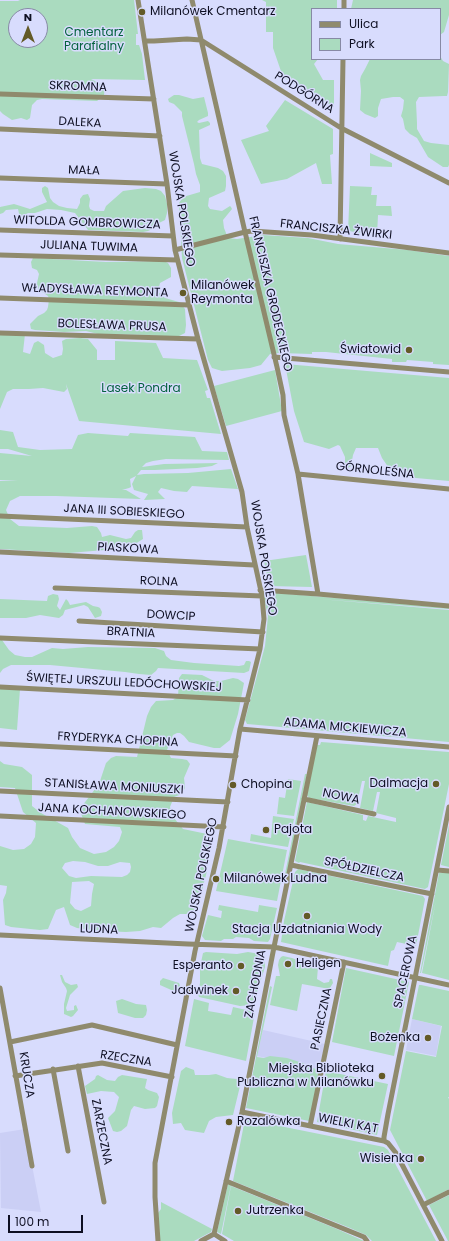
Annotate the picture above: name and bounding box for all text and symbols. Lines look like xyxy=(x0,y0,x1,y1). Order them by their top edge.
place label: Milanówek Cmentarz xyxy=(150,5,276,19)
marker: Milanówek Cmentarz xyxy=(137,7,147,17)
north arrow xyxy=(8,8,48,48)
legend xyxy=(311,8,441,60)
text: N xyxy=(24,9,32,25)
text: Ulica xyxy=(349,15,378,32)
park label: Cmentarz Parafialny xyxy=(64,26,124,54)
text: Park xyxy=(349,35,375,52)
street label: PODGÓRNA xyxy=(272,69,336,117)
street label: SKROMNA xyxy=(49,79,107,95)
street label: DALEKA xyxy=(58,115,102,131)
street label: WOJSKA POLSKIEGO xyxy=(165,150,197,268)
street label: MAŁA xyxy=(68,163,100,179)
street label: WITOLDA GOMBROWICZA xyxy=(13,213,161,233)
street label: FRANCISZKA GRODECKIEGO xyxy=(245,215,295,373)
street label: FRANCISZKA ŻWIRKI xyxy=(279,217,393,243)
street label: JULIANA TUWIMA xyxy=(40,238,138,256)
place label: Milanówek Reymonta xyxy=(191,279,254,307)
street label: WŁADYSŁAWA REYMONTA xyxy=(21,281,169,301)
marker: Milanówek Reymonta xyxy=(178,288,188,298)
street label: BOLESŁAWA PRUSA xyxy=(57,317,167,335)
place label: Światowid xyxy=(340,343,401,357)
marker: Światowid xyxy=(404,345,414,355)
park label: Lasek Pondra xyxy=(101,382,181,396)
street label: GÓRNOLEŚNA xyxy=(335,460,415,482)
street label: WOJSKA POLSKIEGO xyxy=(247,499,279,617)
street label: JANA III SOBIESKIEGO xyxy=(63,502,185,522)
street label: PIASKOWA xyxy=(97,540,159,558)
street label: ROLNA xyxy=(140,574,178,590)
street label: DOWCIP xyxy=(146,608,196,624)
street label: BRATNIA xyxy=(106,625,156,641)
street label: ŚWIĘTEJ URSZULI LEDÓCHOWSKIEJ xyxy=(26,671,222,695)
street label: ADAMA MICKIEWICZA xyxy=(283,715,407,741)
street label: FRYDERYKA CHOPINA xyxy=(57,730,179,750)
street label: STANISŁAWA MONIUSZKI xyxy=(44,776,184,798)
place label: Dalmacja xyxy=(370,777,428,791)
place label: Chopina xyxy=(241,778,292,792)
marker: Dalmacja xyxy=(431,779,441,789)
marker: Chopina xyxy=(228,780,238,790)
street label: NOWA xyxy=(321,786,361,808)
street label: JANA KOCHANOWSKIEGO xyxy=(38,801,186,823)
street label: WOJSKA POLSKIEGO xyxy=(183,816,221,934)
place label: Pajota xyxy=(274,823,312,837)
marker: Pajota xyxy=(261,825,271,835)
street label: SPÓŁDZIELCZA xyxy=(323,854,405,886)
place label: Milanówek Ludna xyxy=(224,872,327,886)
marker: Milanówek Ludna xyxy=(211,874,221,884)
marker: Stacja Uzdatniania Wody xyxy=(302,911,312,921)
street label: LUDNA xyxy=(80,922,118,938)
place label: Stacja Uzdatniania Wody xyxy=(232,923,382,937)
street label: SPACEROWA xyxy=(391,934,421,1010)
street label: ZACHODNIA xyxy=(242,948,270,1020)
place label: Heligen xyxy=(296,957,341,971)
place label: Esperanto xyxy=(173,959,233,973)
marker: Heligen xyxy=(283,959,293,969)
marker: Esperanto xyxy=(236,961,246,971)
place label: Jadwinek xyxy=(171,984,228,998)
marker: Jadwinek xyxy=(231,986,241,996)
street label: PASIECZNA xyxy=(308,986,336,1052)
place label: Bożenka xyxy=(370,1031,420,1045)
marker: Bożenka xyxy=(423,1033,433,1043)
street label: RZECZNA xyxy=(99,1048,153,1070)
street label: KRUCZA xyxy=(15,1051,37,1099)
place label: Miejska Biblioteka Publiczna w Milanówku xyxy=(237,1062,374,1090)
marker: Miejska Biblioteka Publiczna w Milanówku xyxy=(377,1071,387,1081)
street label: ZARZECZNA xyxy=(88,1098,114,1166)
street label: WIELKI KĄT xyxy=(317,1111,379,1137)
place label: Rozalówka xyxy=(237,1115,300,1129)
marker: Rozalówka xyxy=(224,1117,234,1127)
place label: Wisienka xyxy=(360,1152,413,1166)
marker: Wisienka xyxy=(416,1154,426,1164)
place label: Jutrzenka xyxy=(246,1204,304,1218)
marker: Jutrzenka xyxy=(233,1206,243,1216)
scale bar xyxy=(10,1207,85,1233)
text: 100 m xyxy=(15,1213,49,1230)

